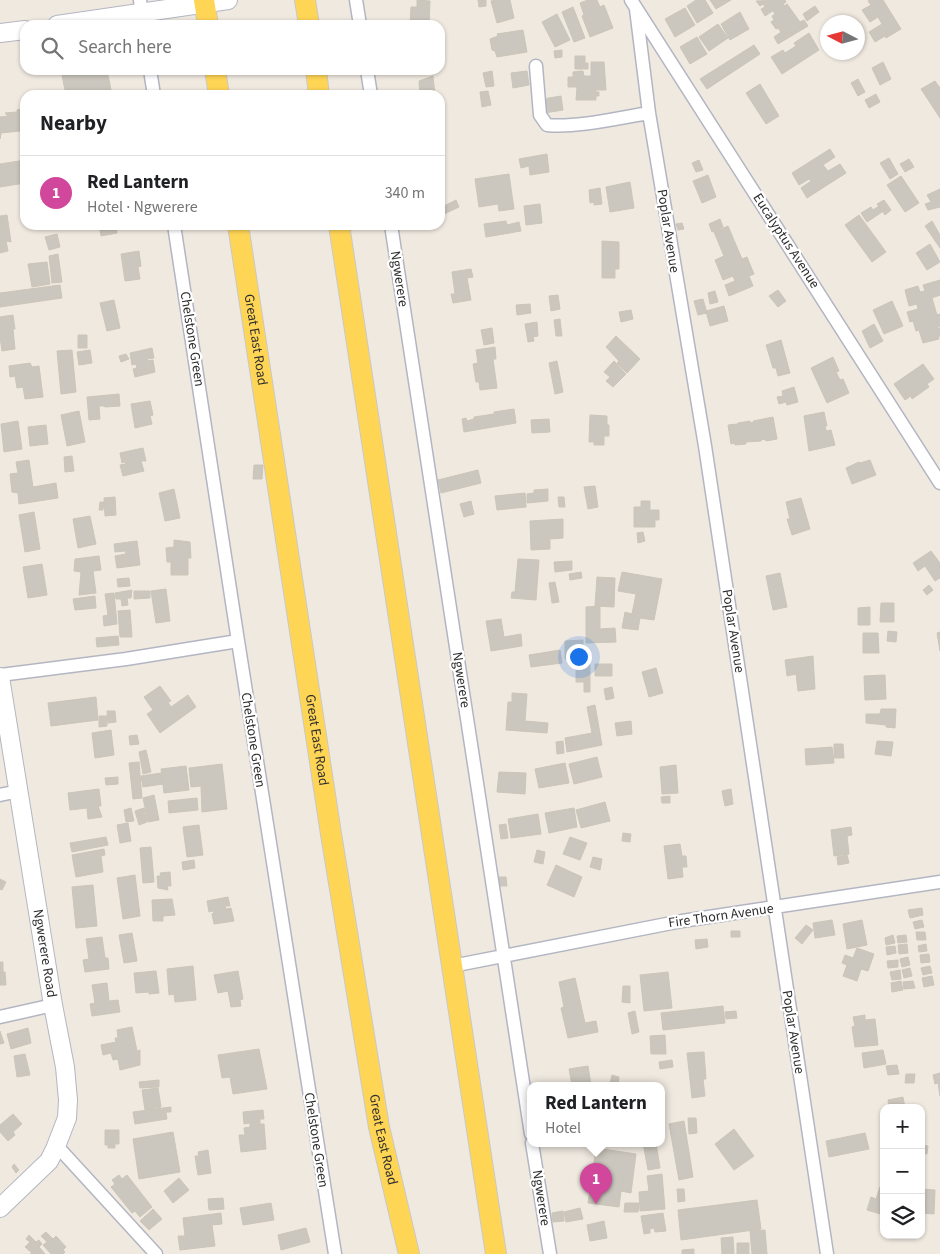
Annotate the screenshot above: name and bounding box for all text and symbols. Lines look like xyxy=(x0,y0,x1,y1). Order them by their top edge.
north arrow xyxy=(820,15,865,60)
search box xyxy=(20,20,445,75)
icon: search xyxy=(38,34,66,62)
text: Search here xyxy=(78,34,172,61)
text: Nearby xyxy=(40,108,107,138)
text: Red Lantern xyxy=(87,169,189,196)
text: 1 xyxy=(52,182,60,204)
text: 340 m xyxy=(385,182,425,204)
street label: Poplar Avenue xyxy=(652,188,684,274)
street label: Eucalyptus Avenue xyxy=(748,189,824,293)
text: Hotel · Ngwerere xyxy=(87,196,198,218)
street label: Ngwerere xyxy=(385,250,413,308)
street label: Chelstone Green xyxy=(175,290,209,388)
street label: Great East Road xyxy=(239,293,272,387)
street label: Poplar Avenue xyxy=(717,588,749,674)
your location xyxy=(566,644,592,670)
street label: Ngwerere xyxy=(447,651,475,709)
street label: Chelstone Green xyxy=(236,691,270,789)
street label: Great East Road xyxy=(300,693,333,787)
street label: Fire Thorn Avenue xyxy=(667,899,775,933)
street label: Ngwerere Road xyxy=(28,908,62,999)
street label: Poplar Avenue xyxy=(777,989,809,1075)
popup xyxy=(527,1082,665,1147)
text: Red Lantern xyxy=(545,1090,647,1117)
street label: Chelstone Green xyxy=(299,1091,333,1189)
street label: Great East Road xyxy=(364,1093,402,1187)
map controls xyxy=(880,1104,925,1239)
button: + xyxy=(880,1104,925,1149)
text: Hotel xyxy=(545,1117,581,1139)
button: − xyxy=(880,1149,925,1194)
pin: 1 xyxy=(580,1163,612,1204)
street label: Ngwerere xyxy=(527,1169,555,1227)
button: layers xyxy=(880,1194,925,1239)

